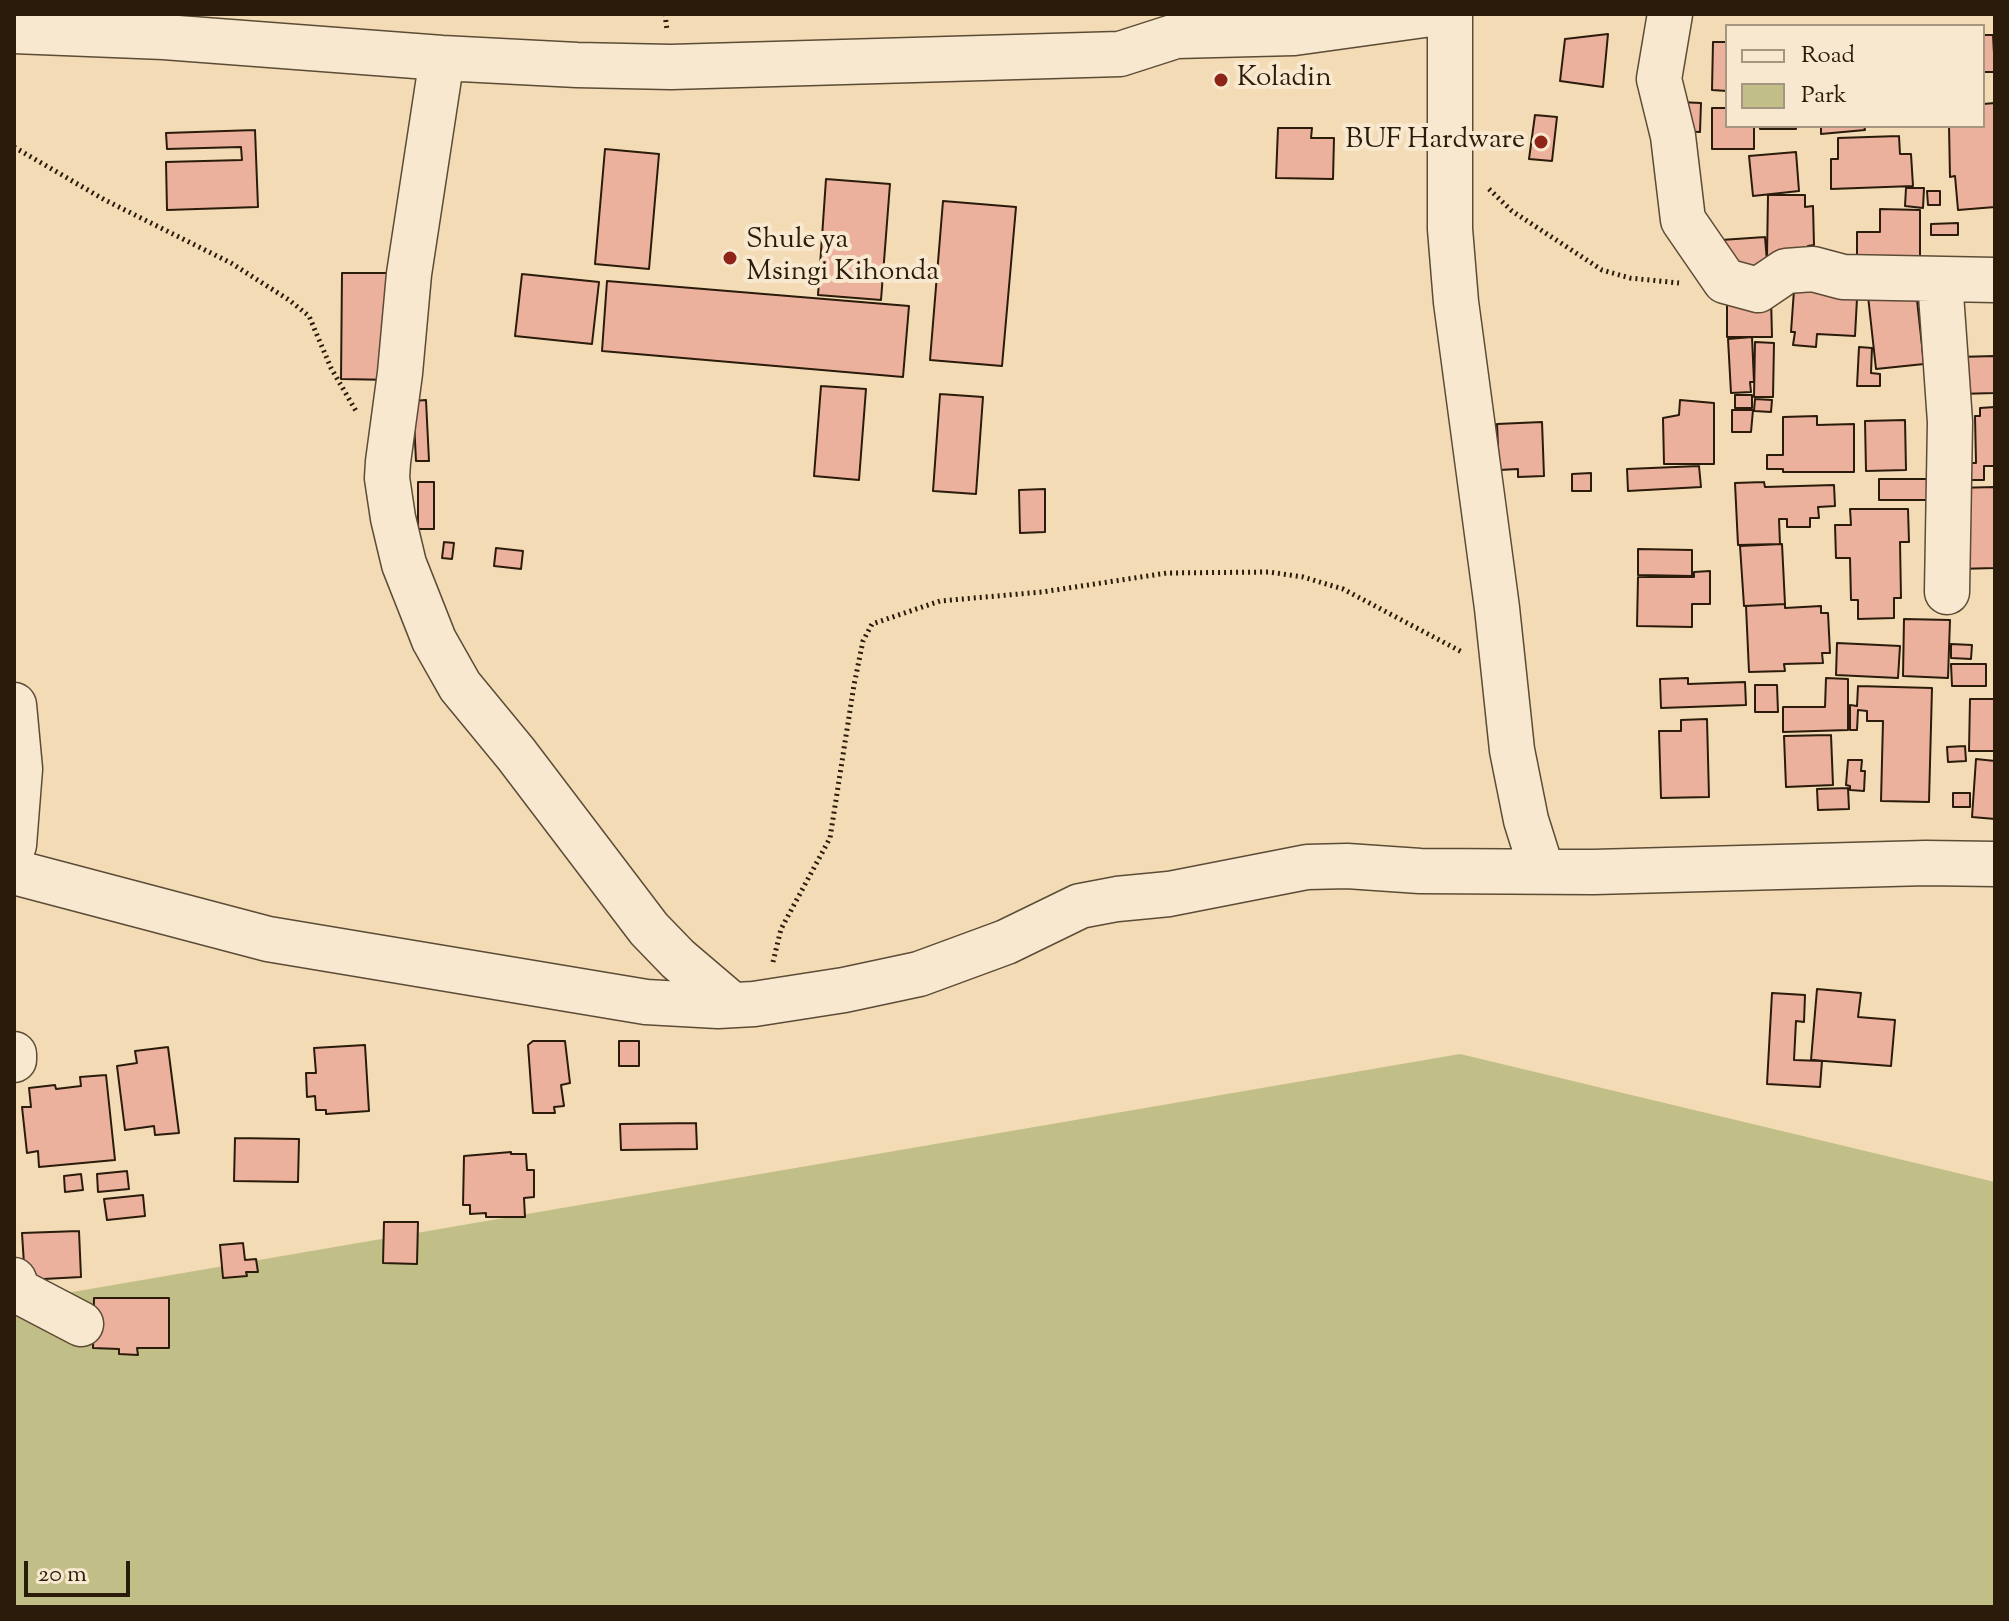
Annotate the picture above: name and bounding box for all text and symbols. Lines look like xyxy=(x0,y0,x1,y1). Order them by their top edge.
legend xyxy=(1725,24,1985,128)
text: Road xyxy=(1801,39,1855,73)
place label: Koladin xyxy=(1237,63,1332,97)
marker: Koladin xyxy=(1212,71,1230,89)
text: Park xyxy=(1801,79,1847,113)
place label: BUF Hardware xyxy=(1345,125,1525,159)
marker: BUF Hardware xyxy=(1532,133,1550,151)
place label: Shule ya Msingi Kihonda xyxy=(746,225,939,291)
marker: Shule ya Msingi Kihonda xyxy=(721,249,739,267)
scale bar xyxy=(28,1545,134,1595)
text: 20 m xyxy=(38,1558,87,1592)

